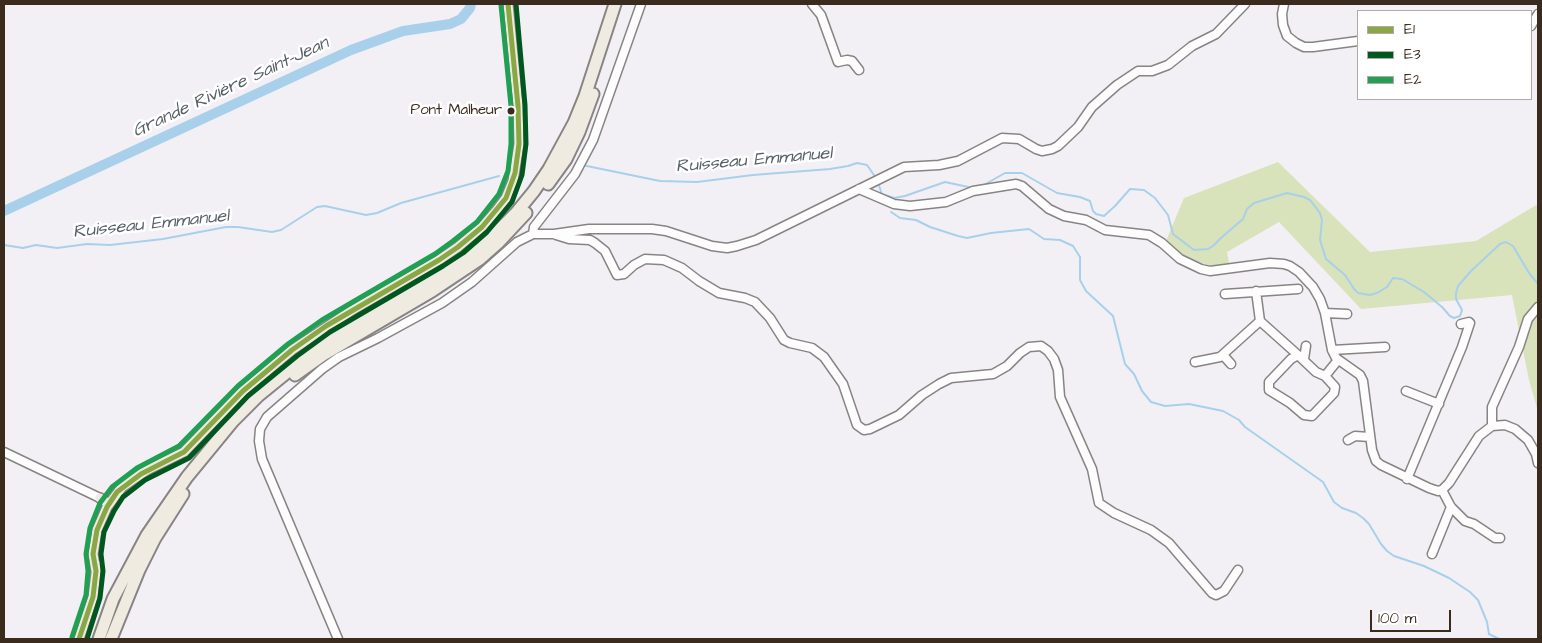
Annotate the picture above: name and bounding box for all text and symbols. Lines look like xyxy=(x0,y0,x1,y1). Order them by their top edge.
legend xyxy=(1357,10,1532,100)
text: E1 xyxy=(1404,19,1415,40)
water label: Grande Rivière Saint-Jean xyxy=(130,33,332,143)
text: E3 xyxy=(1404,44,1421,65)
text: E2 xyxy=(1404,69,1421,90)
place label: Pont Malheur xyxy=(411,102,502,120)
marker: Pont Malheur xyxy=(506,106,516,116)
water label: Ruisseau Emmanuel xyxy=(675,143,833,179)
water label: Ruisseau Emmanuel xyxy=(72,206,230,244)
scale bar xyxy=(1372,600,1453,632)
text: 100 m xyxy=(1378,608,1417,629)

